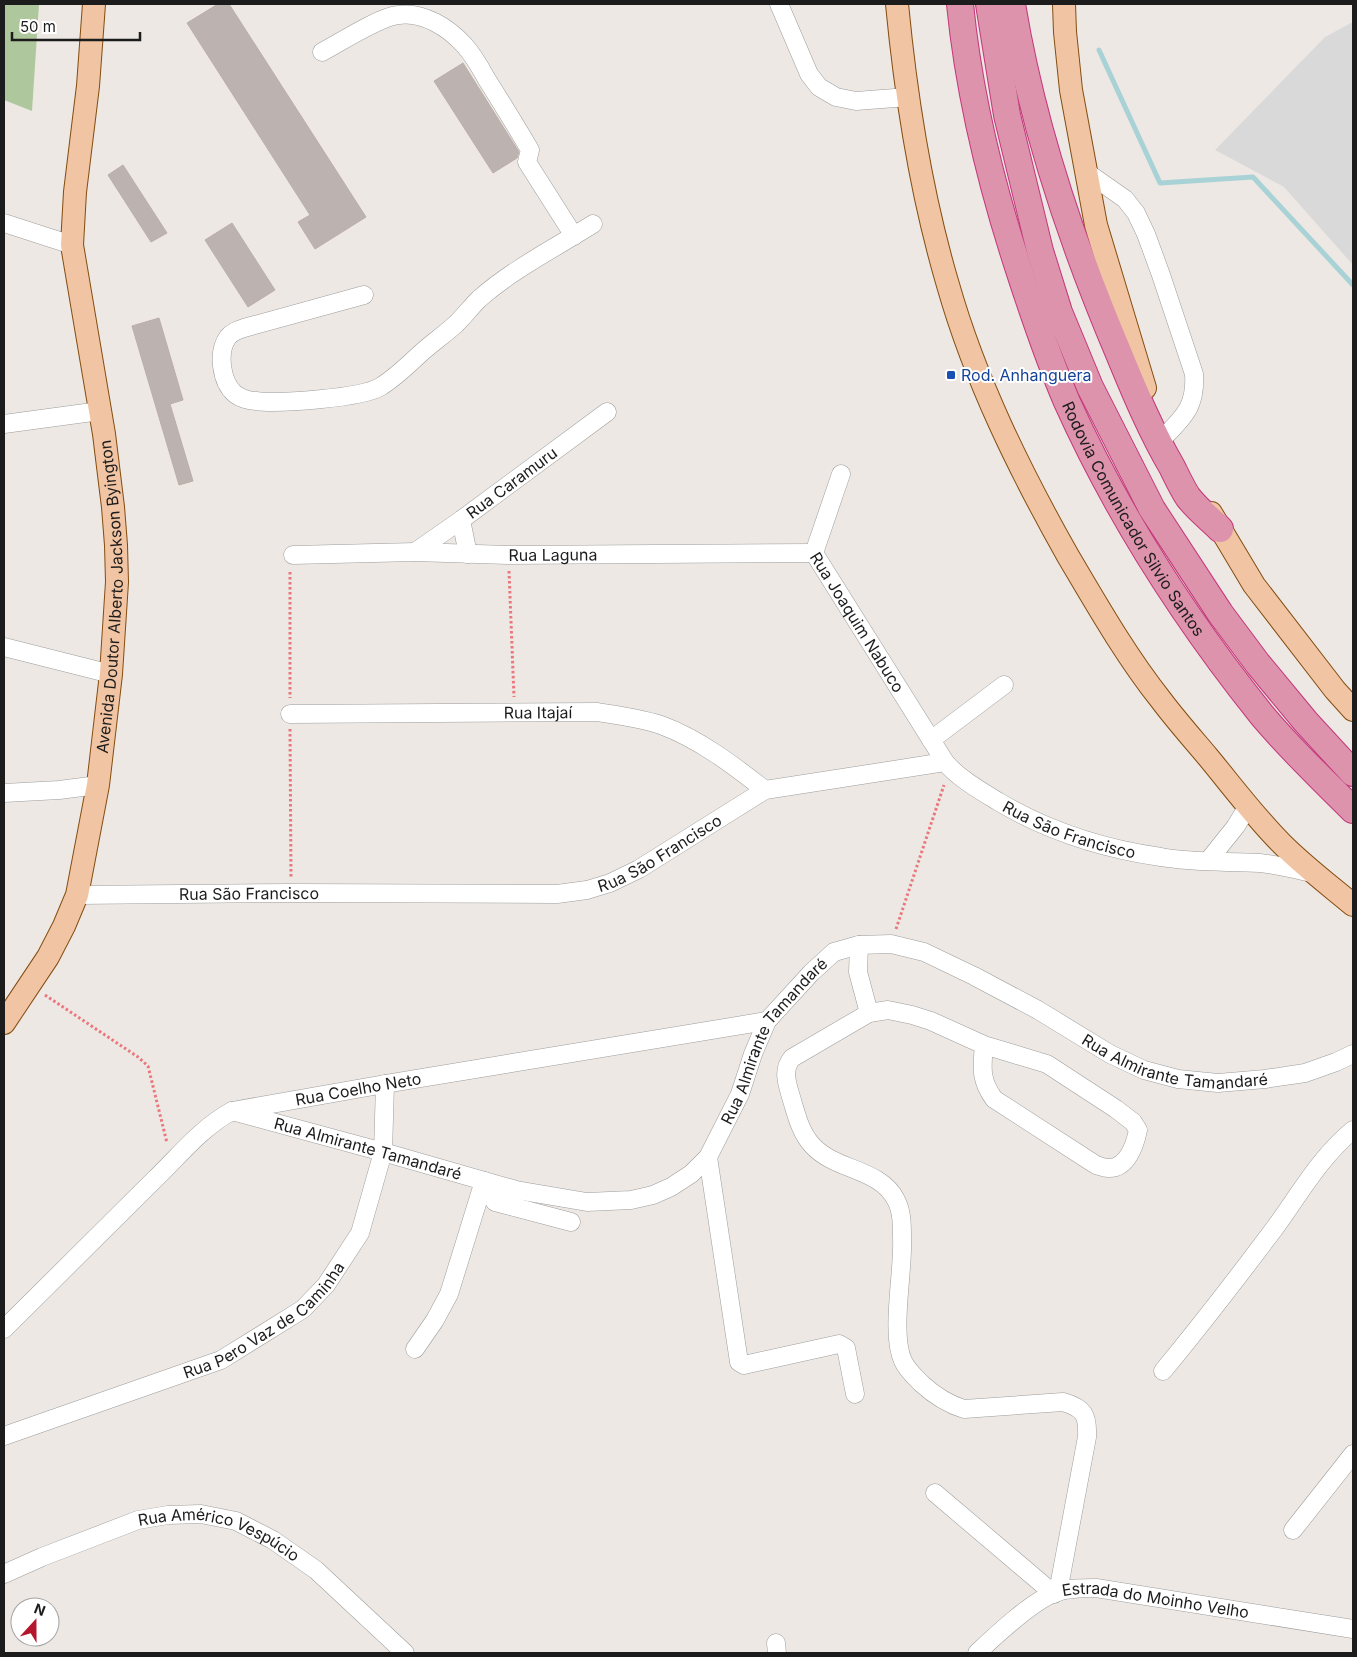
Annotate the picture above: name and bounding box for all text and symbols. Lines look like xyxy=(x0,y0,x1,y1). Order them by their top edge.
scale bar xyxy=(12,10,140,42)
text: 50 m xyxy=(20,17,56,36)
place label: Rod. Anhanguera xyxy=(961,365,1092,385)
marker: Rod. Anhanguera xyxy=(945,369,957,381)
street label: Rodovia Comunicador Silvio Santos xyxy=(1058,398,1209,640)
street label: Avenida Doutor Alberto Jackson Byington xyxy=(92,439,127,755)
street label: Rua Caramuru xyxy=(462,442,561,523)
street label: Rua Laguna xyxy=(508,544,597,565)
street label: Rua Joaquim Nabuco xyxy=(806,548,909,696)
street label: Rua Itajaí xyxy=(504,702,573,723)
street label: Rua São Francisco xyxy=(999,796,1137,862)
street label: Rua São Francisco xyxy=(595,810,725,896)
street label: Rua São Francisco xyxy=(179,883,319,904)
street label: Rua Almirante Tamandaré xyxy=(716,953,831,1128)
street label: Rua Almirante Tamandaré xyxy=(1078,1029,1269,1093)
street label: Rua Coelho Neto xyxy=(294,1068,423,1110)
street label: Rua Almirante Tamandaré xyxy=(272,1113,464,1184)
street label: Rua Pero Vaz de Caminha xyxy=(180,1258,349,1383)
street label: Rua Américo Vespúcio xyxy=(136,1504,304,1565)
street label: Estrada do Moinho Velho xyxy=(1060,1578,1251,1622)
north arrow xyxy=(10,1597,60,1647)
text: N xyxy=(32,1600,48,1619)

